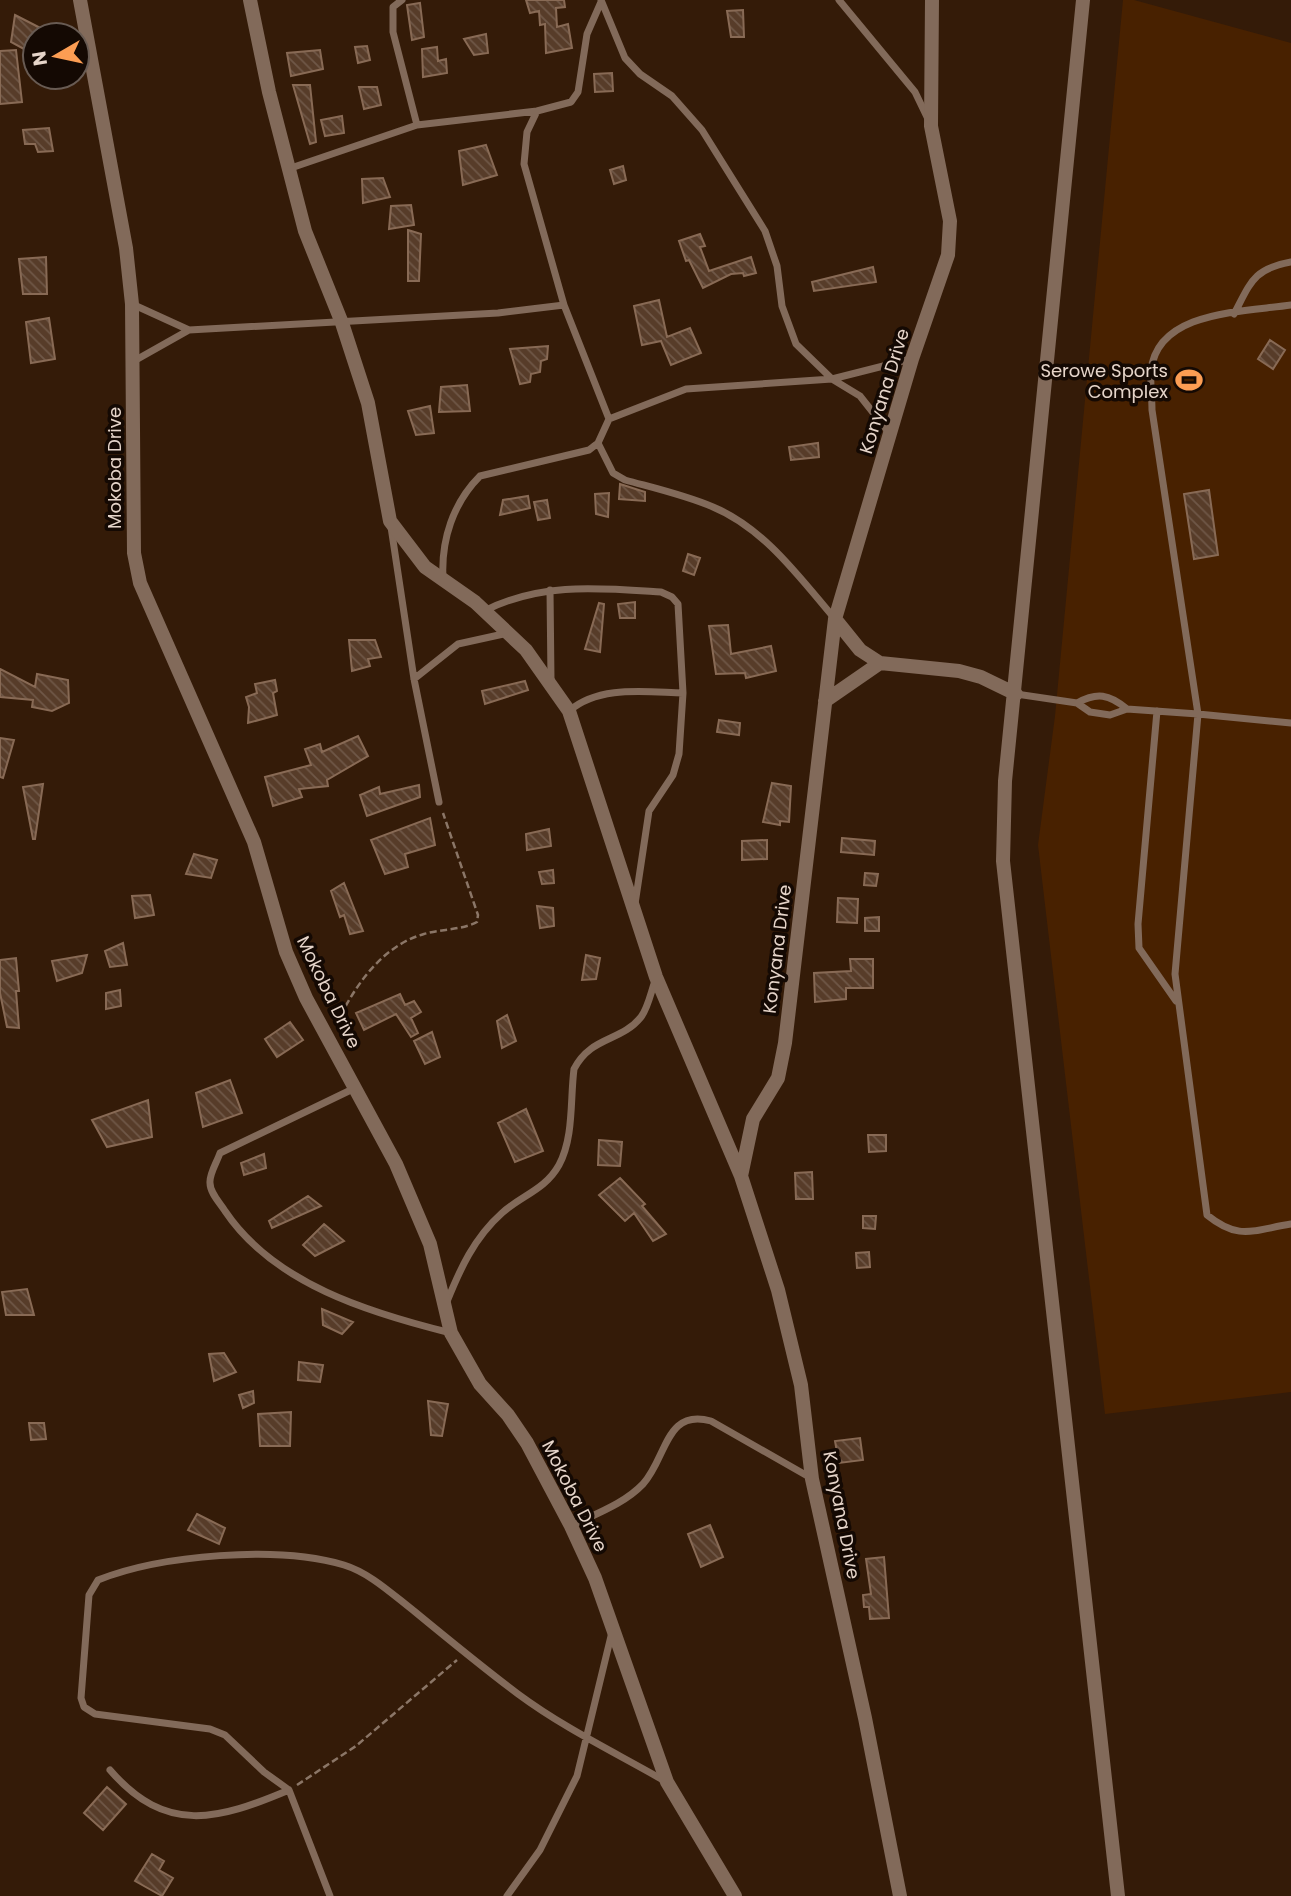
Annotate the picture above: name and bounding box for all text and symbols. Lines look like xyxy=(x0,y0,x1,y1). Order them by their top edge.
north arrow xyxy=(21,21,91,91)
text: N xyxy=(25,49,54,68)
street label: Konyana Drive xyxy=(853,325,915,457)
place label: Serowe Sports Complex xyxy=(1040,358,1168,404)
sports icon: Serowe Sports Complex xyxy=(1174,365,1204,395)
street label: Mokoba Drive xyxy=(102,407,127,529)
street label: Konyana Drive xyxy=(757,883,797,1015)
street label: Mokoba Drive xyxy=(291,932,367,1052)
street label: Mokoba Drive xyxy=(536,1436,614,1556)
street label: Konyana Drive xyxy=(817,1449,867,1581)

